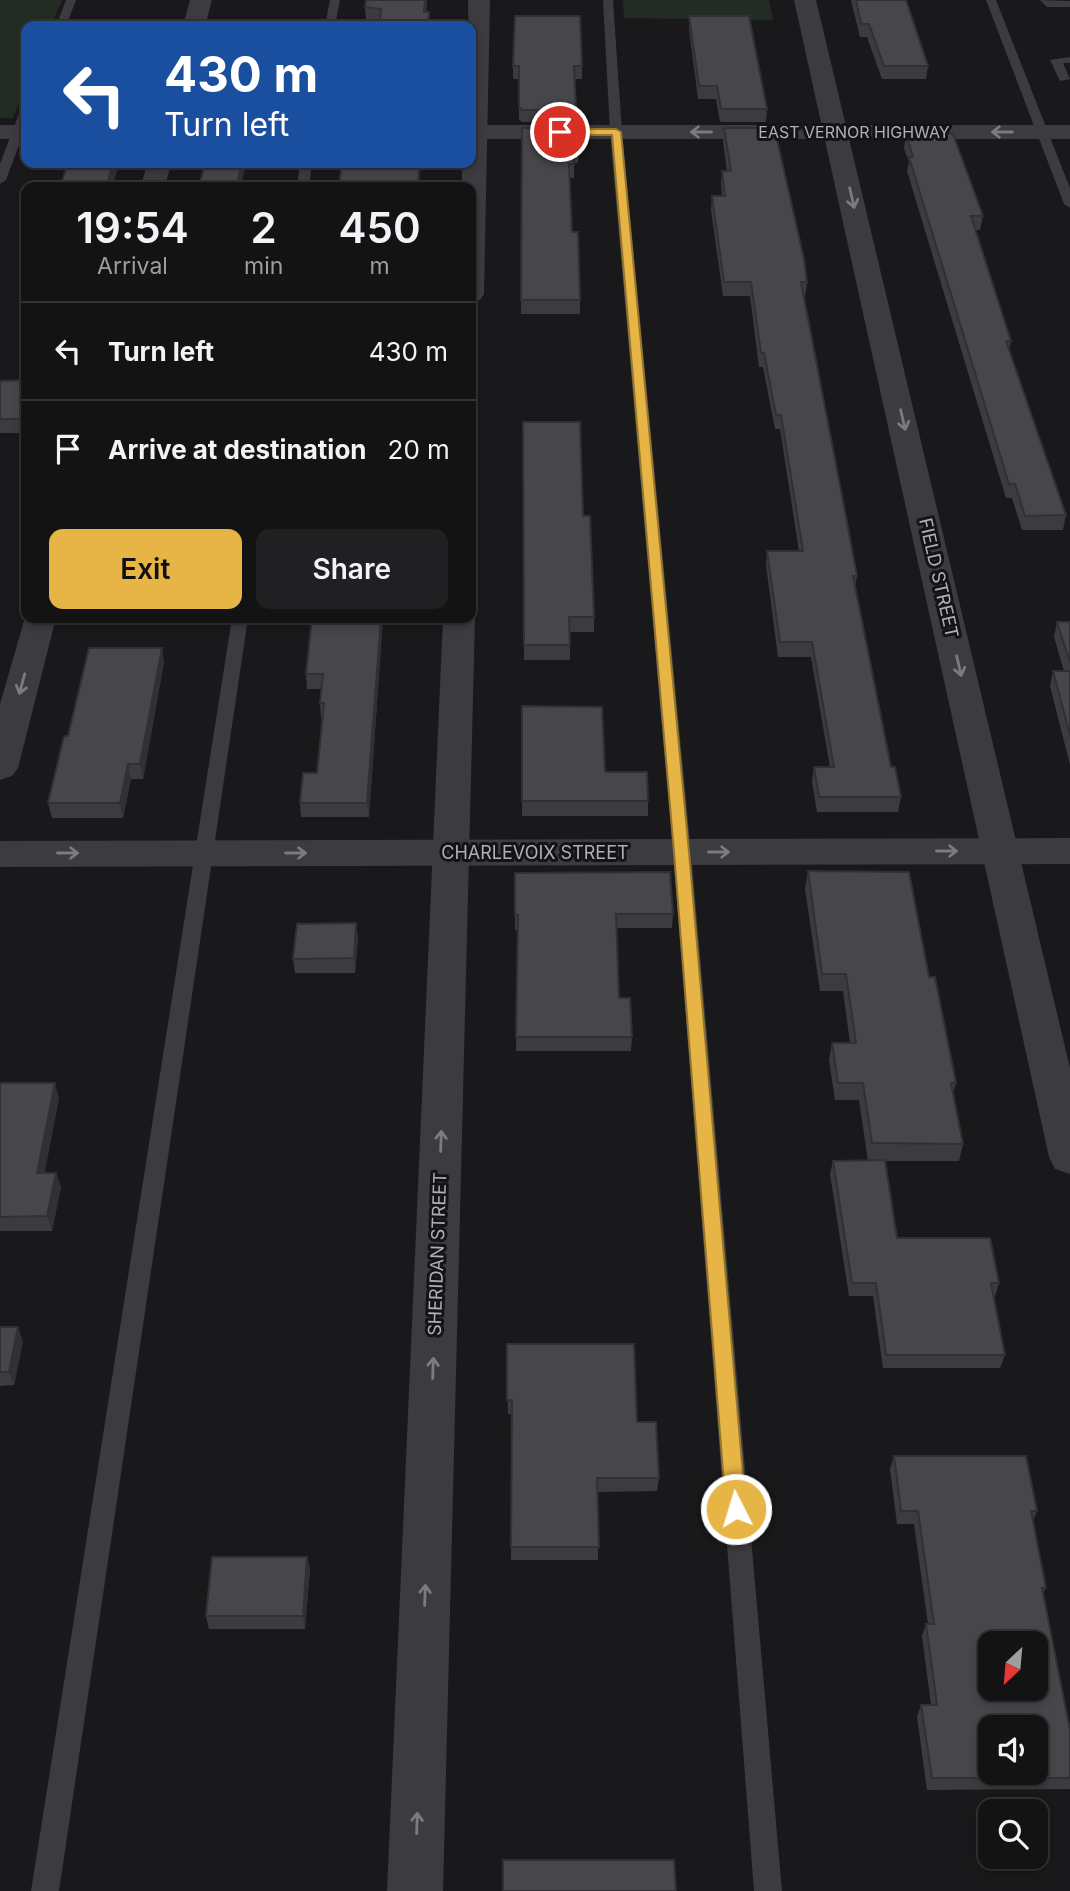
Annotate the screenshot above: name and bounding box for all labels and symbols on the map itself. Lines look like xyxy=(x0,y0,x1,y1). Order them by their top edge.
pin xyxy=(530,102,590,162)
street label: EAST VERNOR HIGHWAY xyxy=(758,122,950,142)
one-way arrow xyxy=(690,125,713,139)
one-way arrow xyxy=(991,125,1014,139)
one-way arrow xyxy=(846,186,859,209)
one-way arrow xyxy=(896,408,910,431)
street label: FIELD STREET xyxy=(915,516,963,640)
one-way arrow xyxy=(952,654,966,677)
one-way arrow xyxy=(15,672,28,695)
street label: CHARLEVOIX STREET xyxy=(441,842,629,863)
one-way arrow xyxy=(935,844,958,858)
one-way arrow xyxy=(707,845,730,859)
one-way arrow xyxy=(56,846,79,860)
one-way arrow xyxy=(284,846,307,860)
one-way arrow xyxy=(435,1129,448,1152)
street label: SHERIDAN STREET xyxy=(424,1172,450,1336)
one-way arrow xyxy=(427,1357,440,1380)
position arrow xyxy=(699,1472,773,1546)
one-way arrow xyxy=(419,1584,432,1607)
north arrow xyxy=(978,1631,1048,1701)
one-way arrow xyxy=(411,1812,424,1835)

